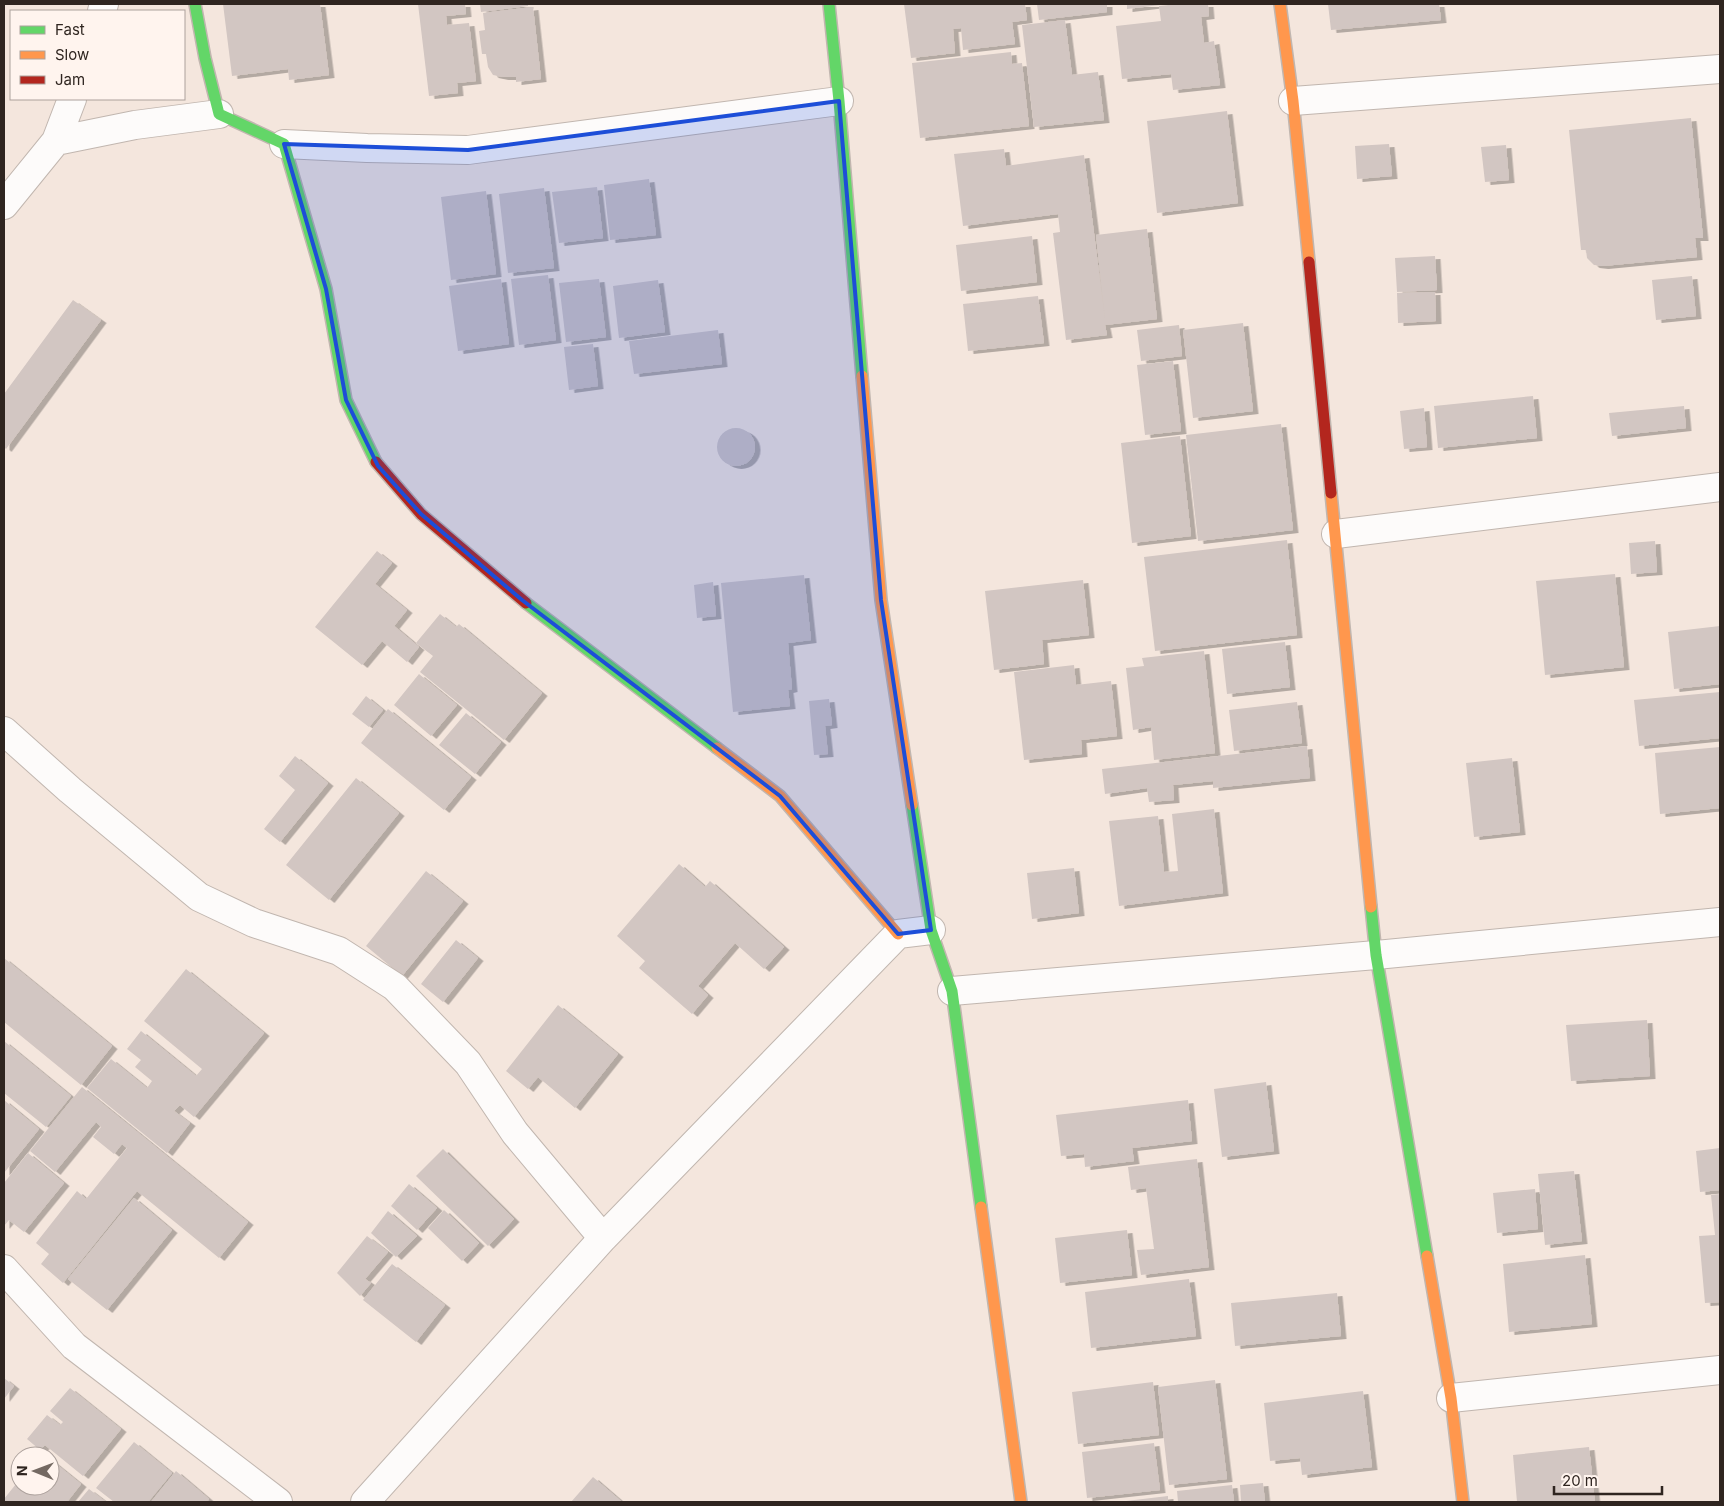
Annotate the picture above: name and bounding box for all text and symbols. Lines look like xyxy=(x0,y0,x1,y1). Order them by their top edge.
legend xyxy=(10,10,185,100)
text: Fast xyxy=(55,20,85,39)
text: Slow xyxy=(55,45,89,64)
text: Jam xyxy=(55,70,85,89)
north arrow xyxy=(10,1446,60,1496)
scale bar xyxy=(1554,1464,1662,1496)
text: N xyxy=(13,1465,30,1476)
text: 20 m xyxy=(1562,1471,1598,1490)

